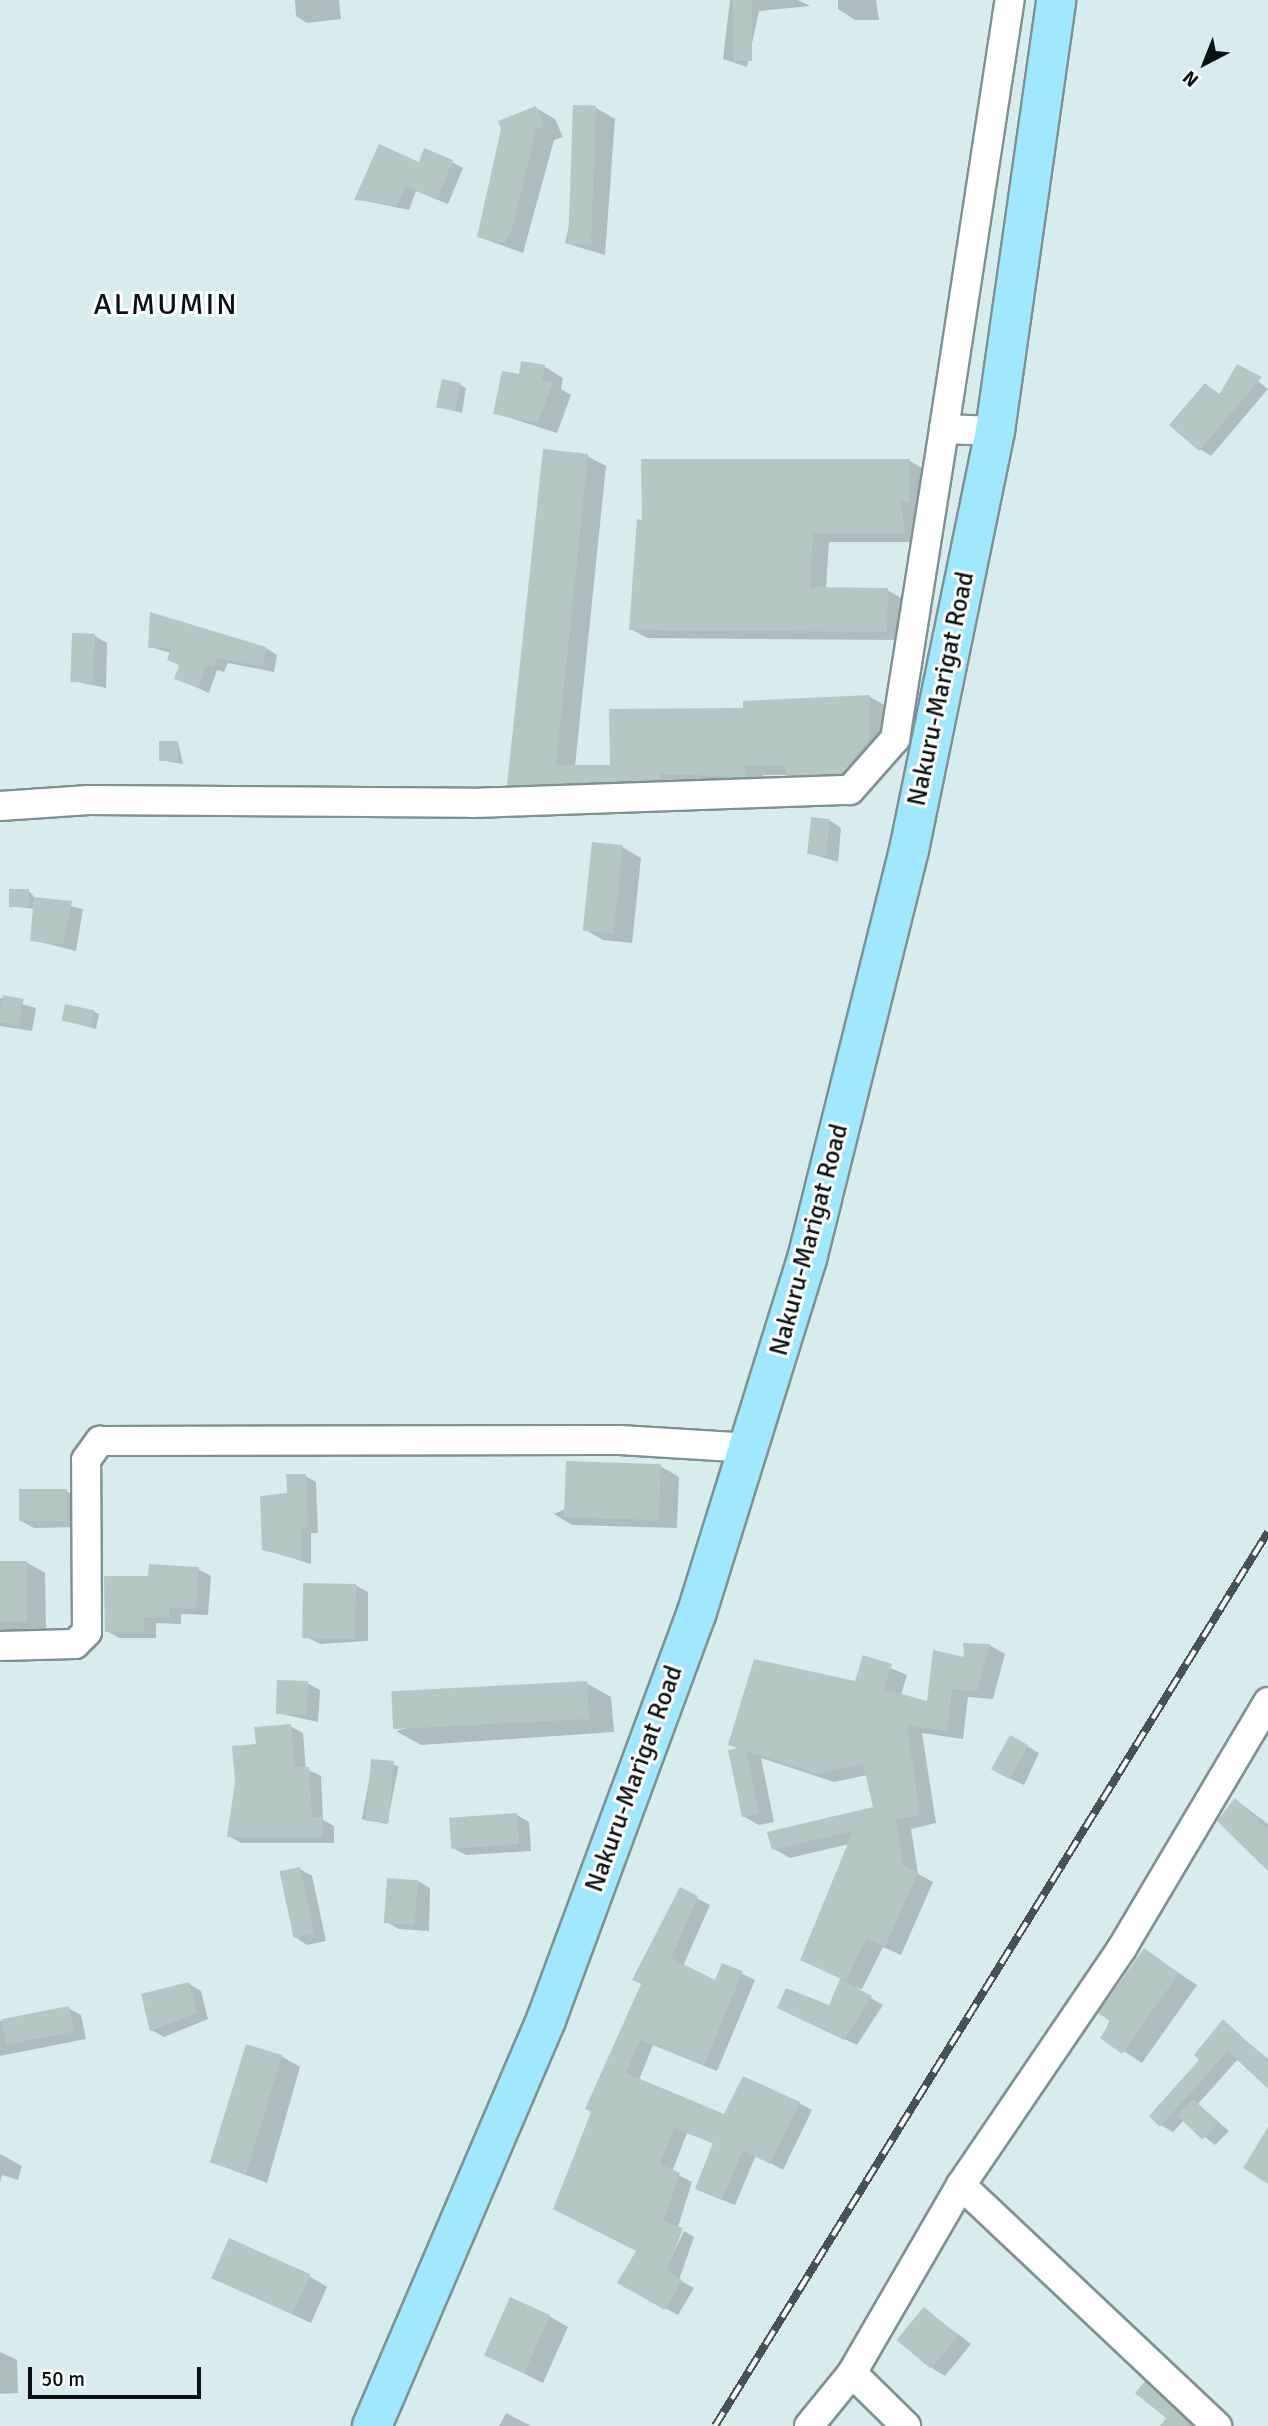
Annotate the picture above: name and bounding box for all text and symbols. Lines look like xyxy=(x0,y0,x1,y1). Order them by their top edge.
north arrow xyxy=(1170,28,1240,98)
text: N xyxy=(1178,65,1204,92)
district label: ALMUMIN xyxy=(94,287,238,323)
street label: Nakuru-Marigat Road xyxy=(902,569,982,809)
street label: Nakuru-Marigat Road xyxy=(764,1121,856,1359)
street label: Nakuru-Marigat Road xyxy=(579,1661,691,1897)
scale bar xyxy=(32,2352,205,2396)
text: 50 m xyxy=(41,2366,85,2392)

